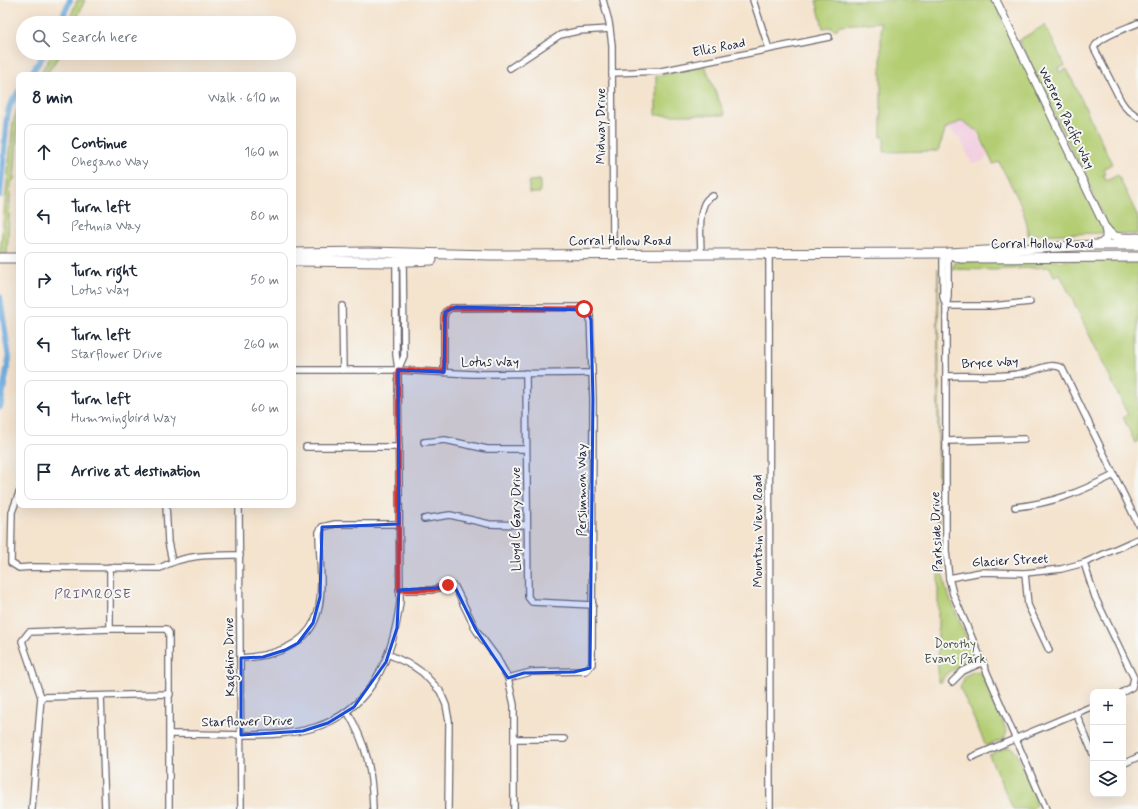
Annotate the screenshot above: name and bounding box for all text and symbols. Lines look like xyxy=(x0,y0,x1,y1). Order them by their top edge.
search box xyxy=(16,16,296,60)
icon: search xyxy=(30,27,52,49)
text: Search here xyxy=(62,28,138,48)
street label: Ellis Road xyxy=(691,35,747,61)
street label: Western Pacific Way xyxy=(1034,64,1098,172)
text: 8 min xyxy=(32,87,73,109)
street label: Midway Drive xyxy=(593,88,610,164)
text: Walk · 610 m xyxy=(208,90,280,107)
text: Continue xyxy=(71,134,127,154)
icon: ahead xyxy=(33,141,55,163)
text: 160 m xyxy=(244,144,279,161)
text: Ohegano Way xyxy=(71,154,149,171)
text: Turn left xyxy=(71,198,131,218)
icon: left xyxy=(33,205,55,227)
text: 80 m xyxy=(250,208,279,225)
text: Petunia Way xyxy=(71,218,141,235)
street label: Corral Hollow Road xyxy=(569,233,671,250)
street label: Corral Hollow Road xyxy=(991,236,1093,253)
text: Turn right xyxy=(71,262,138,282)
icon: right xyxy=(33,269,55,291)
text: 50 m xyxy=(250,272,279,289)
text: Lotus Way xyxy=(71,282,129,299)
route start xyxy=(575,300,593,318)
text: Turn left xyxy=(71,326,131,346)
icon: left xyxy=(33,333,55,355)
text: 260 m xyxy=(244,336,279,353)
text: Starflower Drive xyxy=(71,346,162,363)
street label: Bryce Way xyxy=(961,353,1019,373)
street label: Lotus Way xyxy=(461,354,519,371)
text: Turn left xyxy=(71,390,131,410)
icon: left xyxy=(33,397,55,419)
text: 60 m xyxy=(251,400,279,417)
text: Hummingbird Way xyxy=(71,410,176,427)
street label: Persimmon Way xyxy=(574,443,591,536)
icon: arrive xyxy=(33,461,55,483)
text: Arrive at destination xyxy=(71,462,200,482)
street label: Lloyd C Gary Drive xyxy=(508,467,525,571)
street label: Mountain View Road xyxy=(750,474,767,588)
street label: Parkside Drive xyxy=(927,491,947,573)
street label: Glacier Street xyxy=(971,550,1049,571)
route end xyxy=(439,576,457,594)
district label: PRIMROSE xyxy=(54,585,132,603)
street label: Kagehiro Drive xyxy=(221,617,241,697)
park label: Dorothy Evans Park xyxy=(924,636,986,668)
map controls xyxy=(1090,689,1126,797)
button: + xyxy=(1090,689,1126,725)
street label: Starflower Drive xyxy=(201,713,293,731)
button: − xyxy=(1090,725,1126,761)
button: layers xyxy=(1090,761,1126,797)

